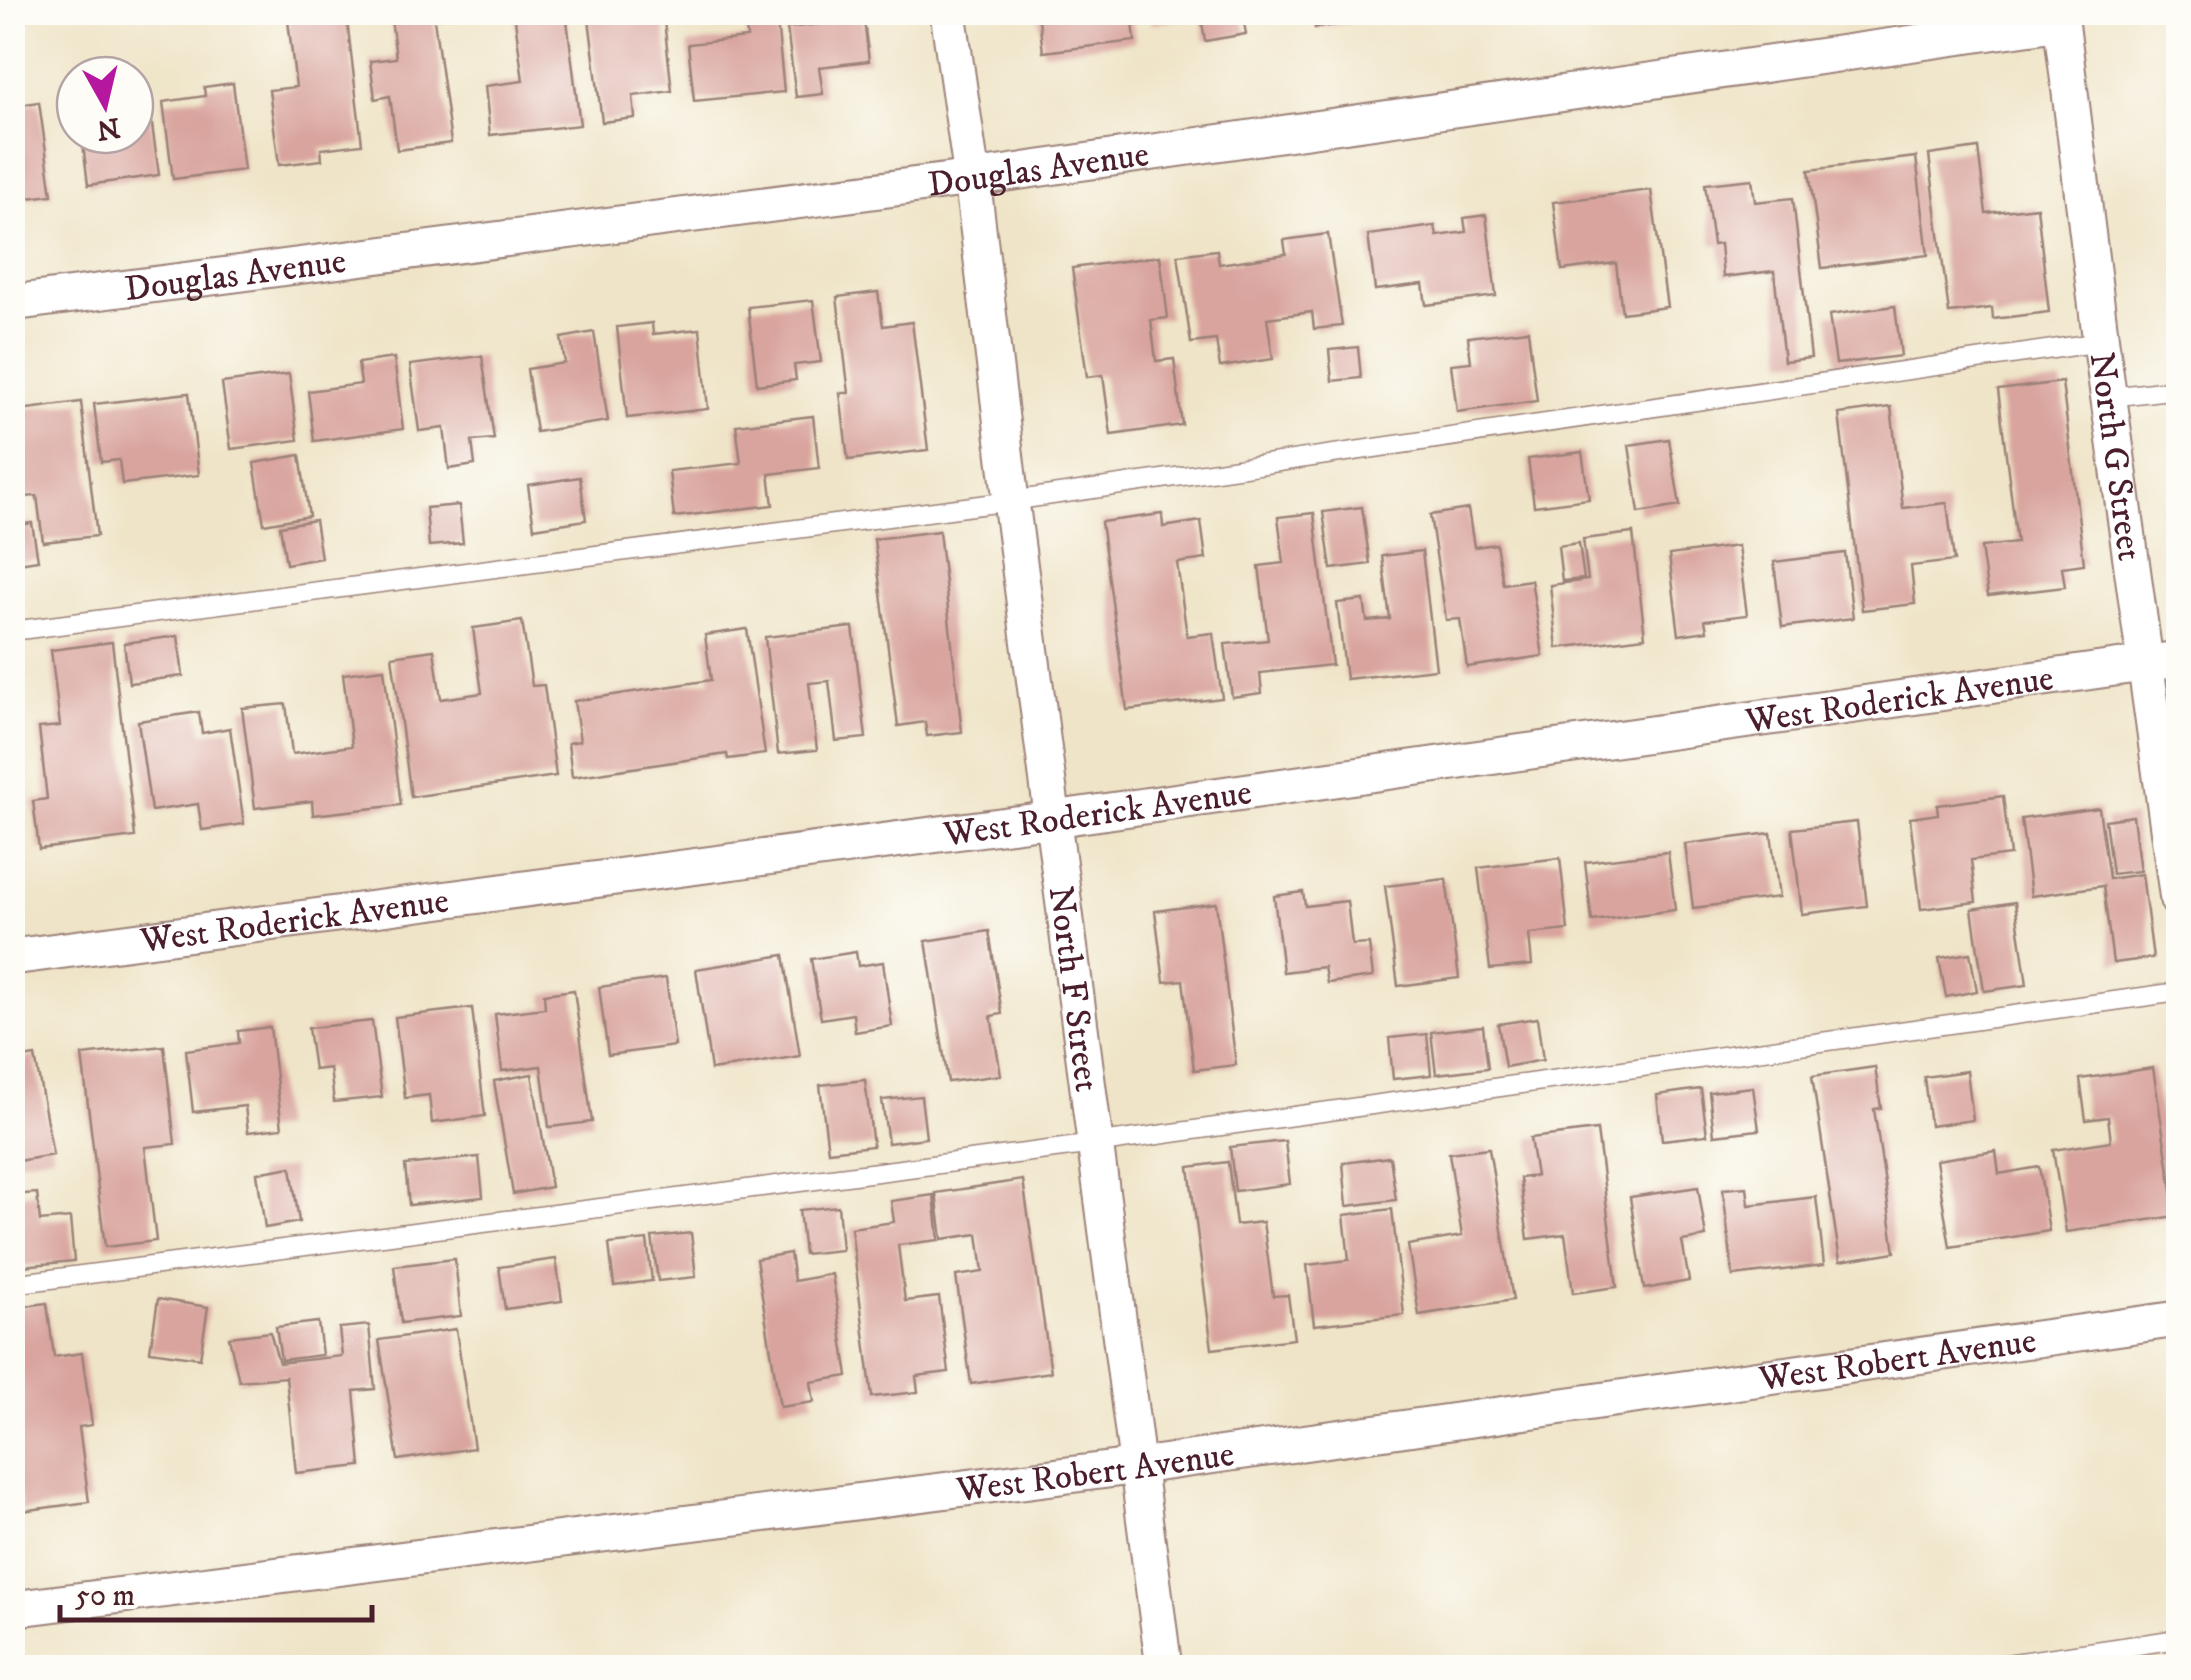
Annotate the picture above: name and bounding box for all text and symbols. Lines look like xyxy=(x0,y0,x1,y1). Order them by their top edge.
north arrow xyxy=(55,55,155,155)
text: N xyxy=(94,109,122,147)
street label: Douglas Avenue xyxy=(925,133,1152,208)
street label: Douglas Avenue xyxy=(122,240,349,312)
street label: North G Street xyxy=(2079,350,2151,564)
street label: West Roderick Avenue xyxy=(1742,657,2056,744)
street label: West Roderick Avenue xyxy=(940,771,1254,857)
street label: West Roderick Avenue xyxy=(137,879,452,964)
street label: North F Street xyxy=(1038,884,1108,1094)
street label: West Robert Avenue xyxy=(1755,1319,2039,1402)
street label: West Robert Avenue xyxy=(953,1433,1237,1513)
scale bar xyxy=(60,1560,372,1622)
text: 50 m xyxy=(75,1578,135,1615)

